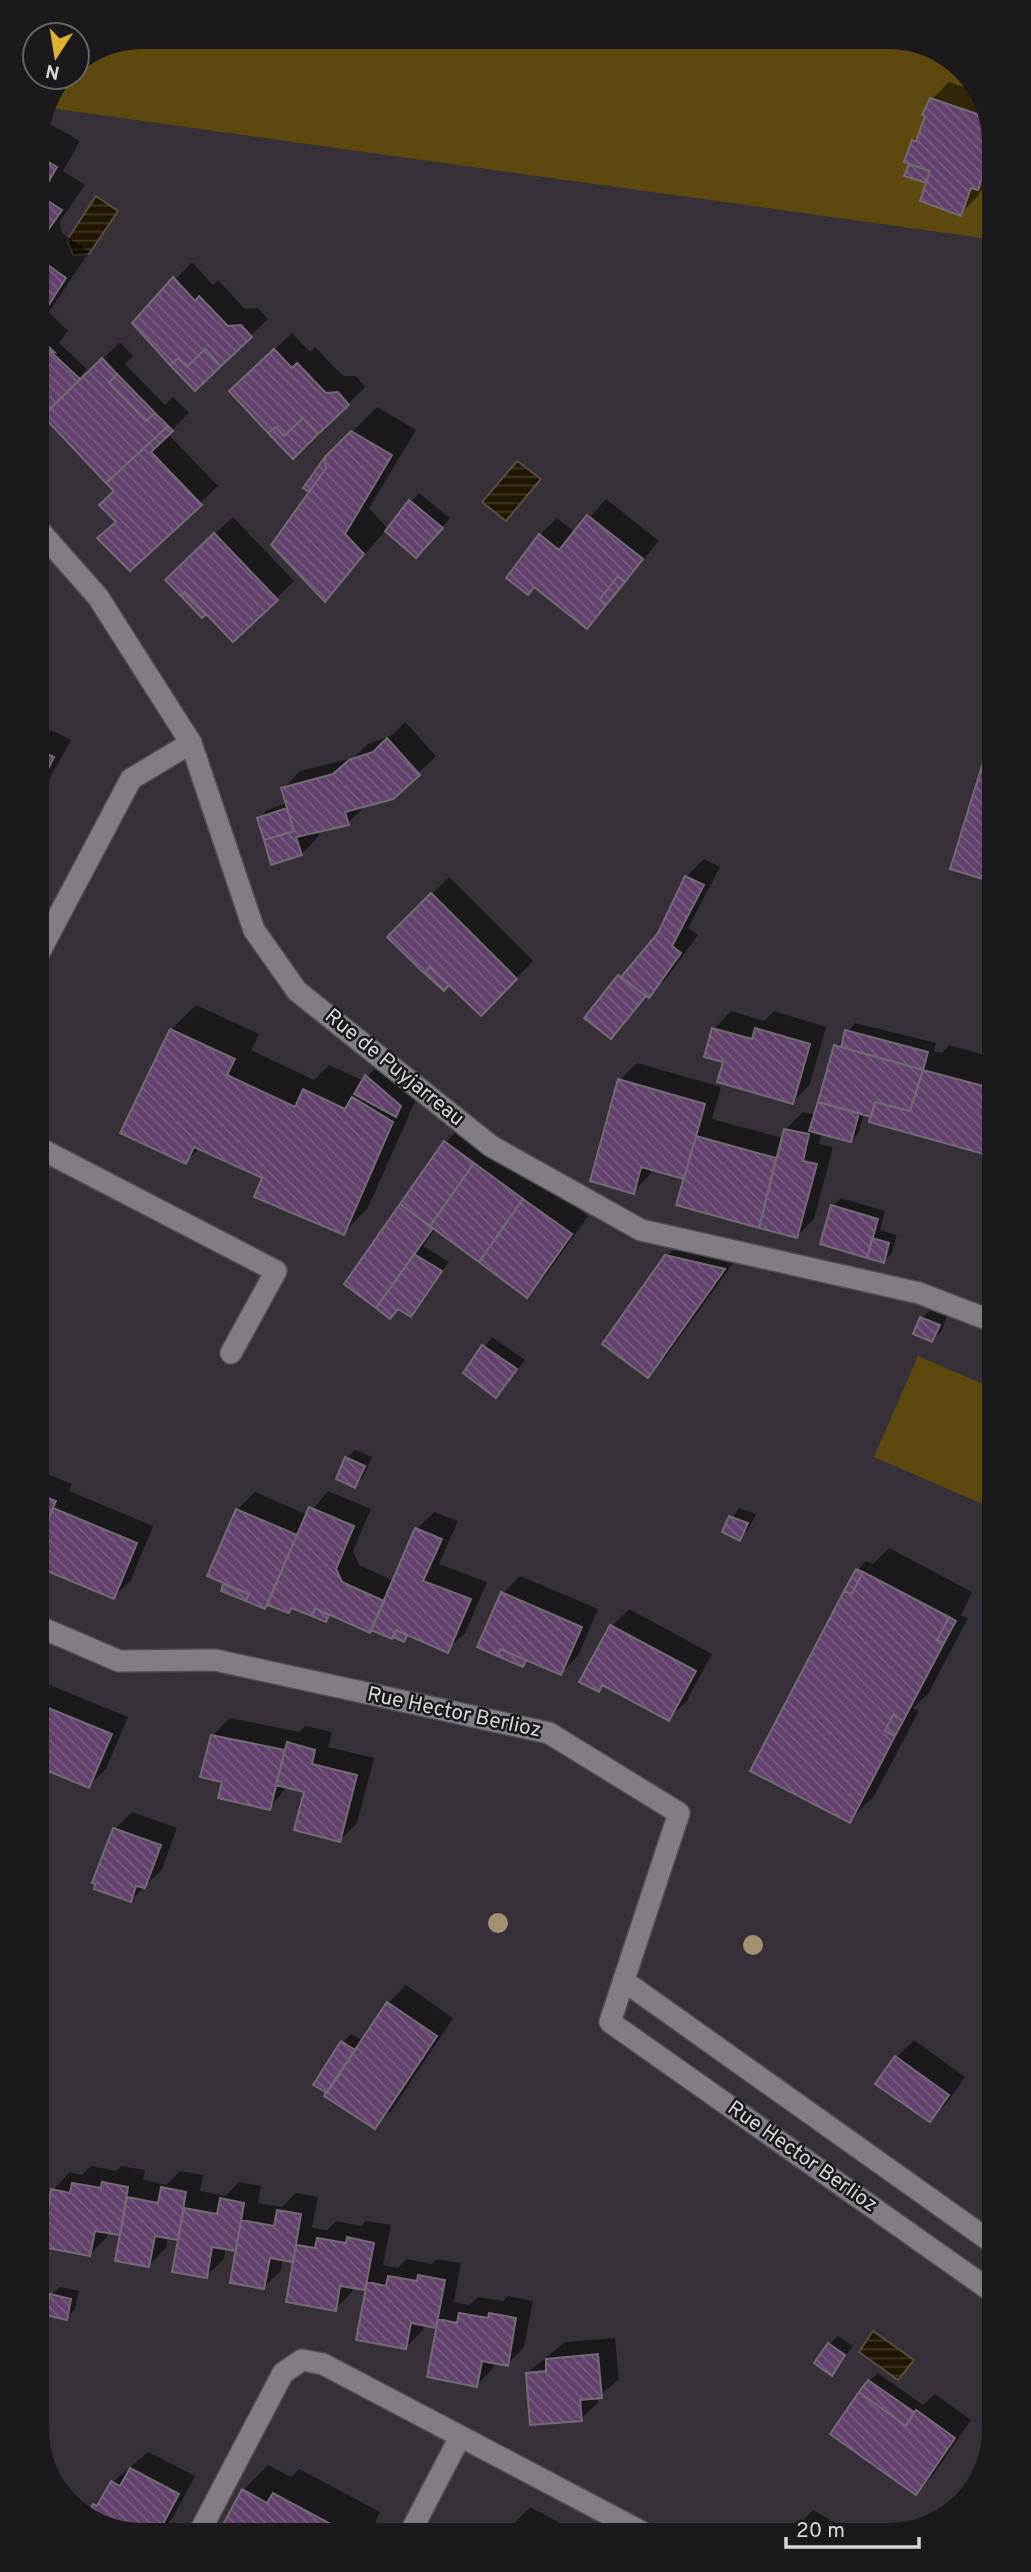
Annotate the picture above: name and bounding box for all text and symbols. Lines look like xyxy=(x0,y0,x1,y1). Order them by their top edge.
north arrow xyxy=(21,21,91,91)
text: N xyxy=(44,58,62,84)
street label: Rue de Puyjarreau xyxy=(319,1003,469,1133)
street label: Rue Hector Berlioz xyxy=(365,1681,543,1745)
street label: Rue Hector Berlioz xyxy=(722,2095,882,2219)
scale bar xyxy=(786,2506,919,2550)
text: 20 m xyxy=(796,2518,845,2545)

